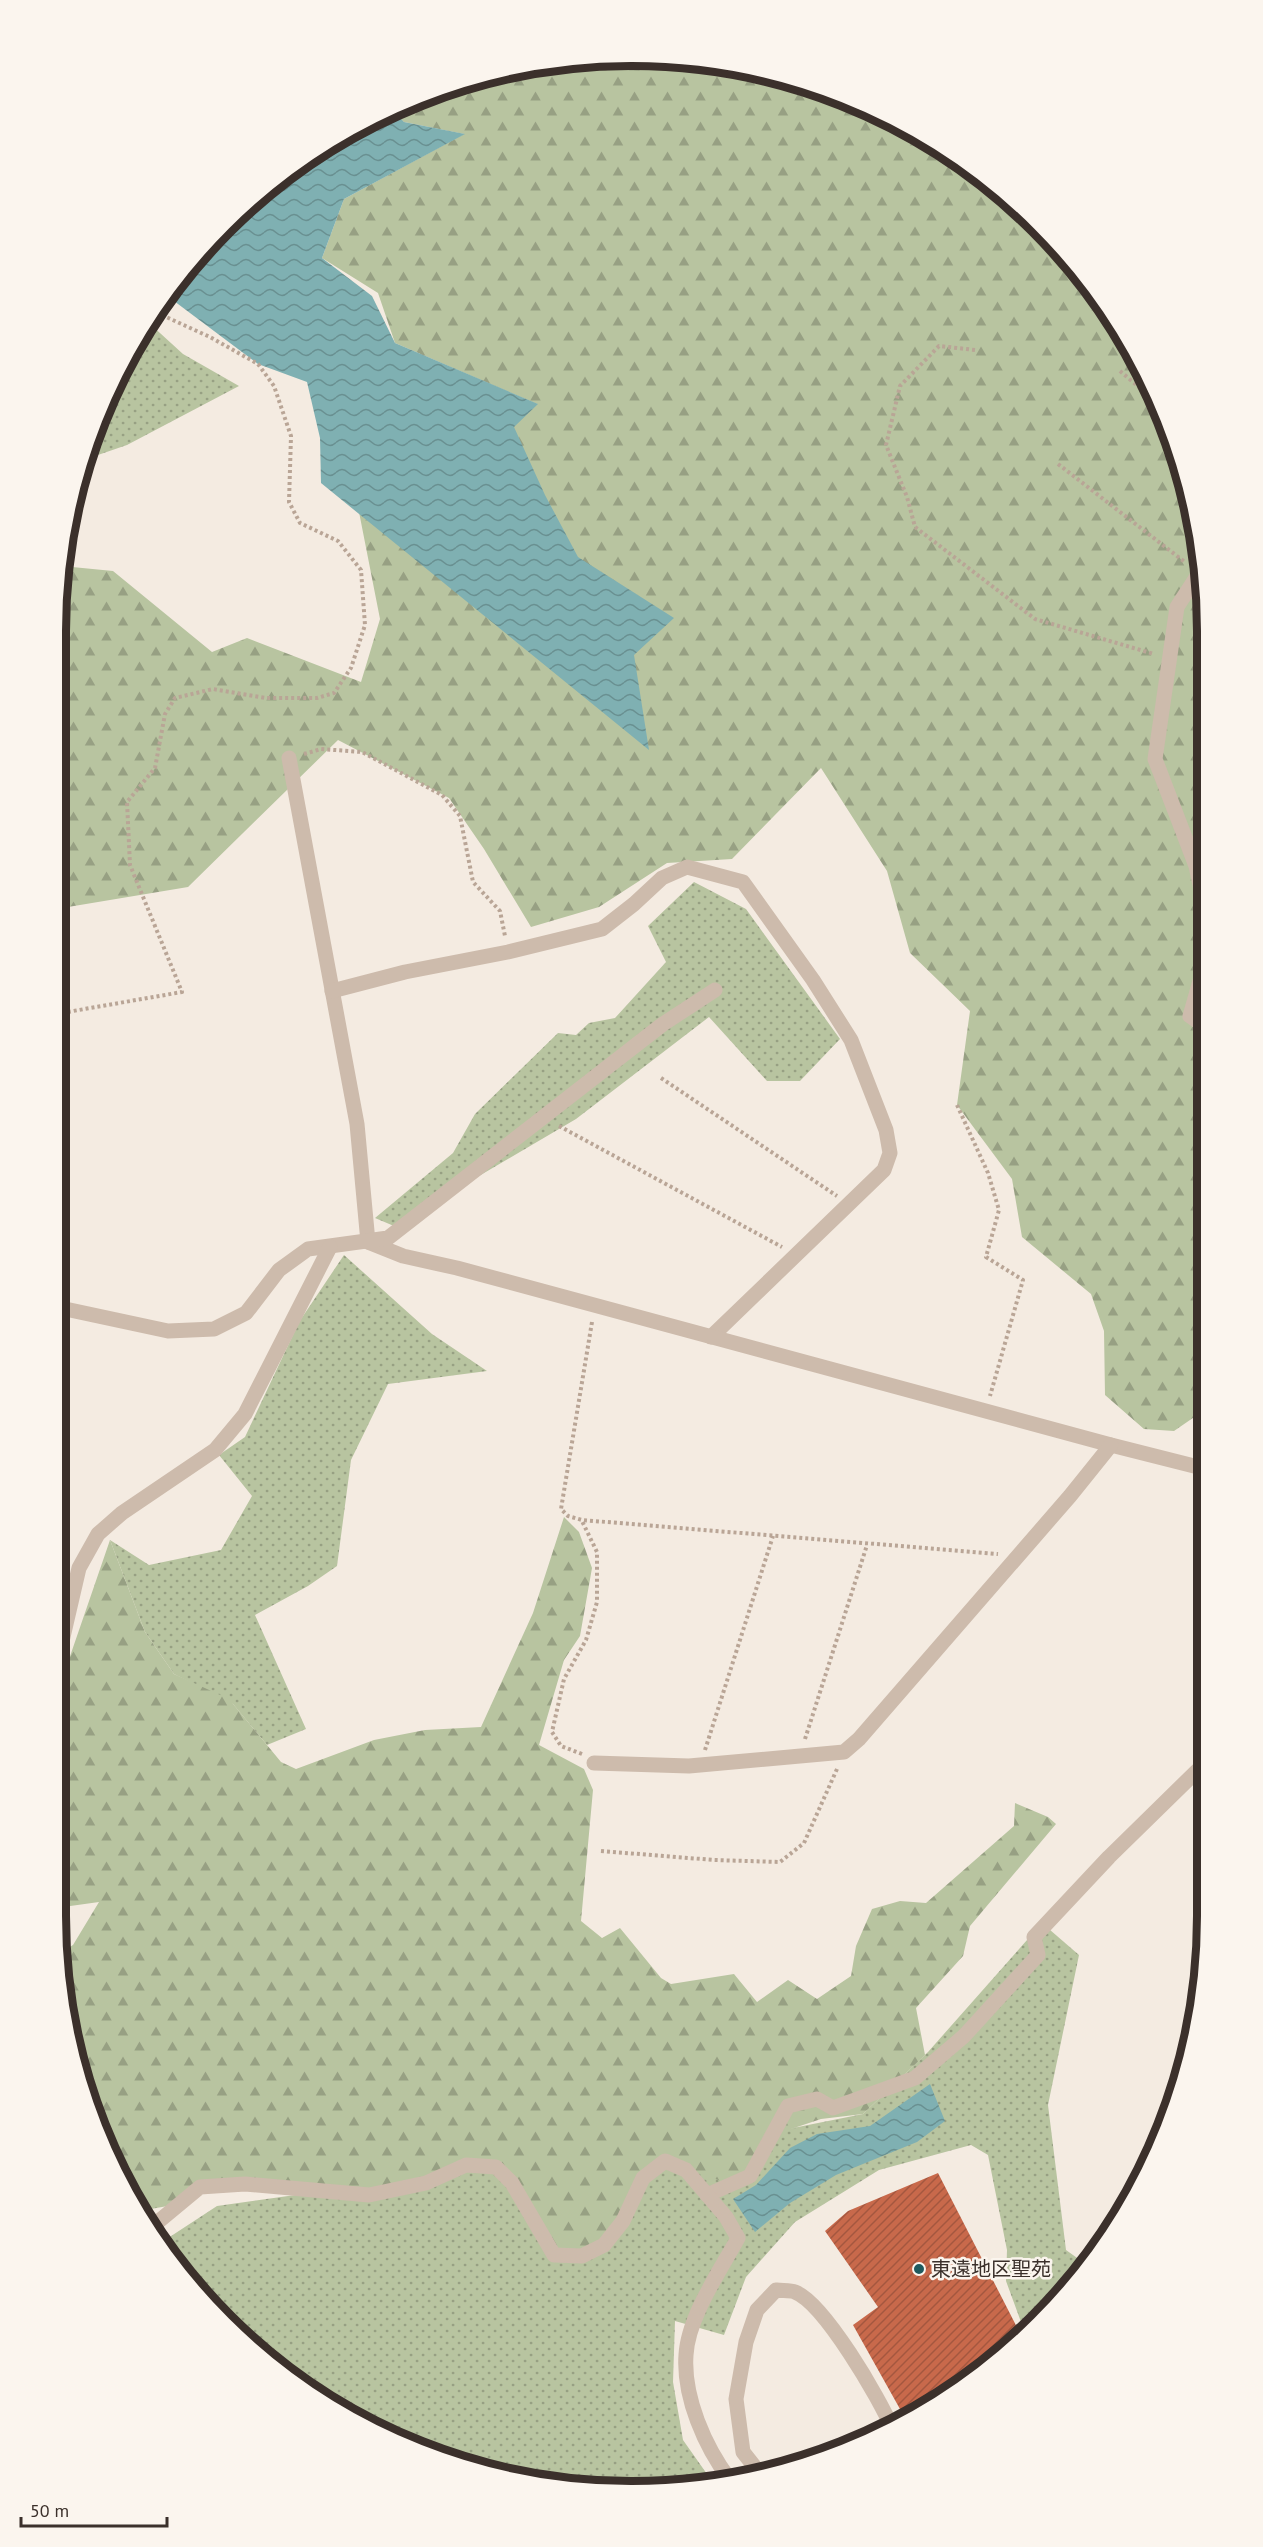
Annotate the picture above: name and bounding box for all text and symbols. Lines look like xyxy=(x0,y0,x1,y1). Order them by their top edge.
place label: 東遠地区聖苑 xyxy=(931,2256,1051,2282)
marker: 東遠地区聖苑 xyxy=(912,2262,926,2276)
scale bar xyxy=(21,2490,166,2528)
text: 50 m xyxy=(30,2499,69,2522)

